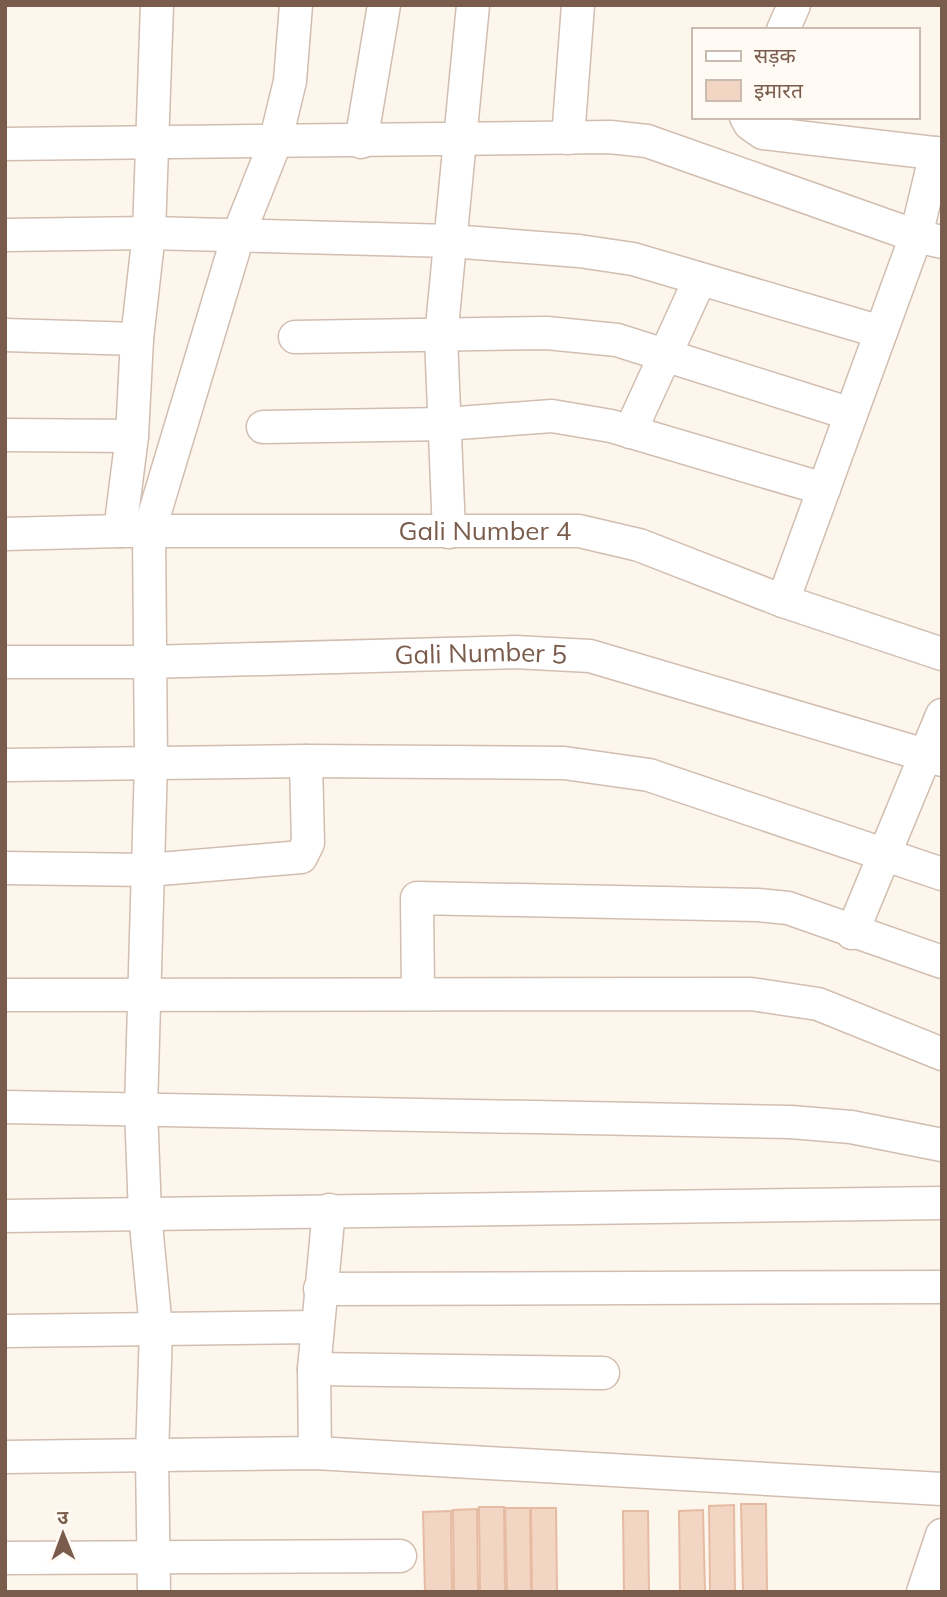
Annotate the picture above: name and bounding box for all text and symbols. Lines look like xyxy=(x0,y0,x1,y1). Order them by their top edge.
legend xyxy=(692,28,919,119)
text: सड़क xyxy=(754,42,796,68)
text: इमारत xyxy=(754,77,804,103)
street label: Gali Number 4 xyxy=(399,514,571,547)
street label: Gali Number 5 xyxy=(394,635,568,671)
north arrow xyxy=(28,1499,98,1569)
text: उ xyxy=(57,1505,69,1529)

